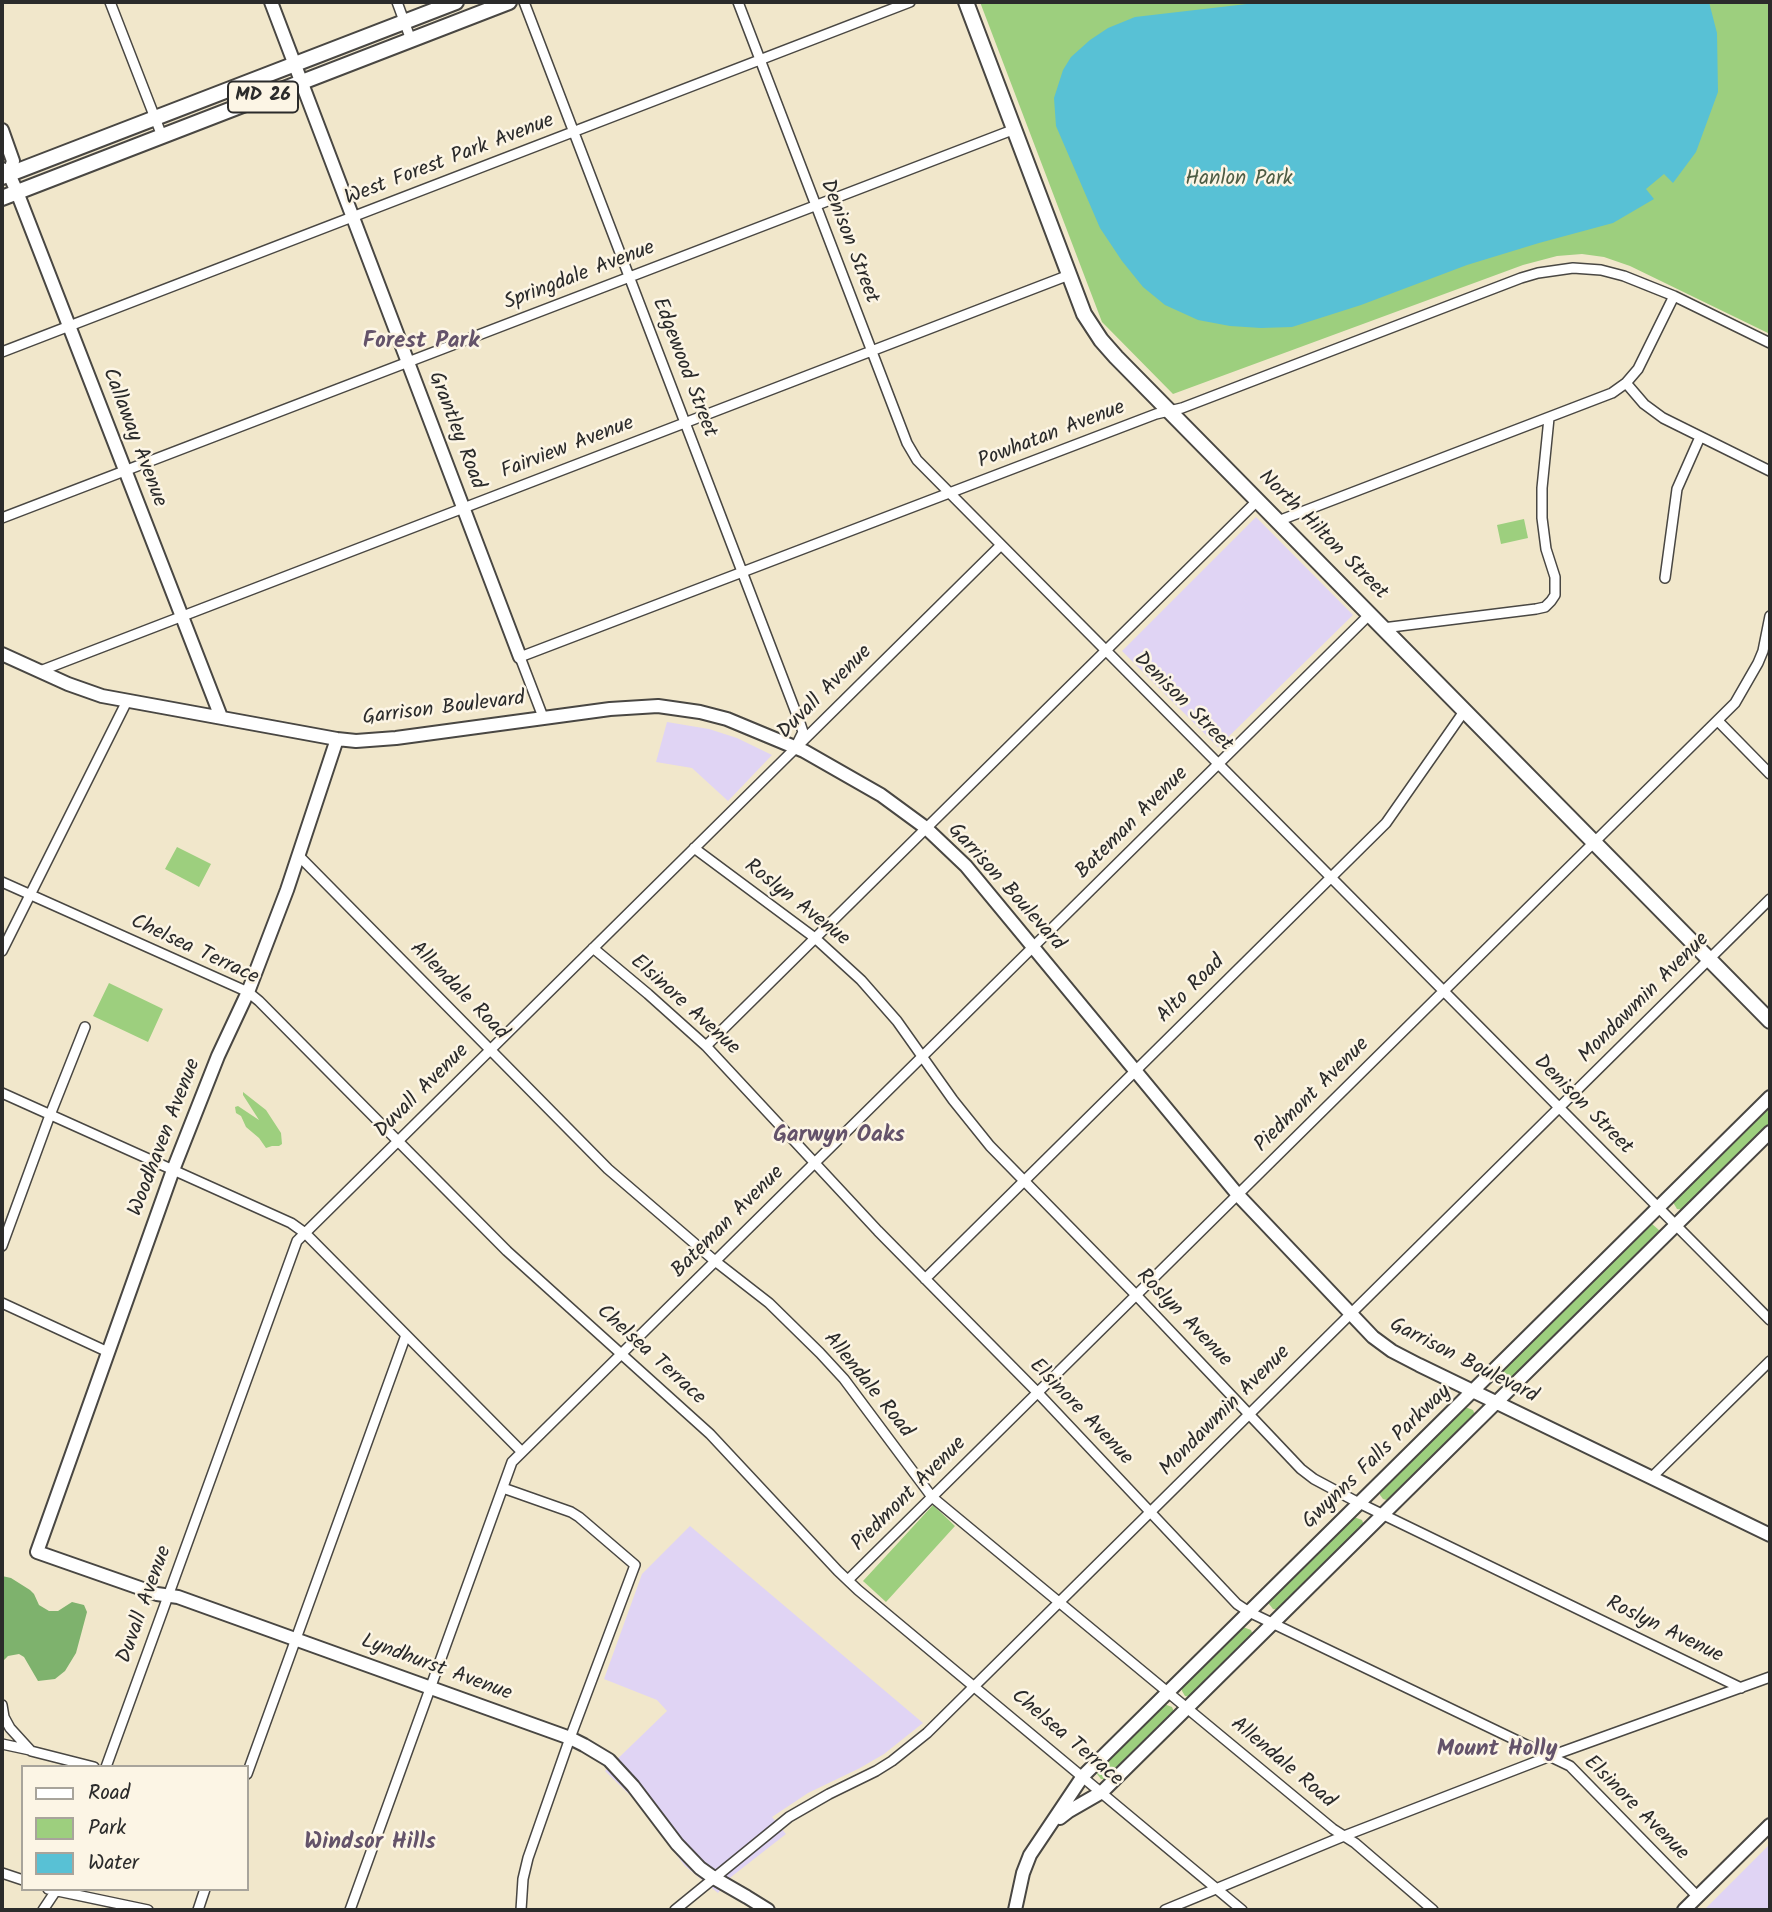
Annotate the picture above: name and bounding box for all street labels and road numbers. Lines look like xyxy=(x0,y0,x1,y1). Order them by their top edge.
road number: MD 26 xyxy=(228,82,298,113)
street label: West Forest Park Avenue xyxy=(342,109,558,213)
street label: Denison Street xyxy=(813,177,883,307)
street label: Springdale Avenue xyxy=(501,237,659,317)
street label: Edgewood Street xyxy=(645,295,721,441)
street label: Callaway Avenue xyxy=(95,365,171,511)
street label: Grantley Road xyxy=(421,369,489,493)
street label: Powhatan Avenue xyxy=(975,396,1129,476)
street label: Fairview Avenue xyxy=(498,412,638,486)
street label: North Hilton Street xyxy=(1252,466,1392,606)
street label: Duvall Avenue xyxy=(774,641,878,745)
street label: Denison Street xyxy=(1127,648,1237,758)
street label: Garrison Boulevard xyxy=(361,688,527,732)
street label: Bateman Avenue xyxy=(1071,762,1195,886)
street label: Garrison Boulevard xyxy=(941,819,1069,957)
street label: Roslyn Avenue xyxy=(738,855,854,953)
street label: Chelsea Terrace xyxy=(126,910,262,992)
street label: Mondawmin Avenue xyxy=(1574,928,1716,1070)
street label: Allendale Road xyxy=(403,937,513,1047)
street label: Elsinore Avenue xyxy=(624,950,744,1062)
street label: Alto Road xyxy=(1153,951,1231,1029)
street label: Piedmont Avenue xyxy=(1250,1033,1376,1159)
street label: Duvall Avenue xyxy=(371,1040,475,1144)
street label: Denison Street xyxy=(1527,1051,1637,1161)
street label: Woodhaven Avenue xyxy=(124,1056,208,1220)
street label: Bateman Avenue xyxy=(667,1161,791,1285)
street label: Roslyn Avenue xyxy=(1130,1265,1236,1373)
street label: Chelsea Terrace xyxy=(590,1300,710,1412)
street label: Garrison Boulevard xyxy=(1384,1314,1542,1410)
street label: Allendale Road xyxy=(817,1328,917,1444)
street label: Mondawmin Avenue xyxy=(1155,1341,1297,1483)
street label: Elsinore Avenue xyxy=(1023,1354,1137,1472)
street label: Gwynns Falls Parkway xyxy=(1298,1381,1458,1535)
street label: Piedmont Avenue xyxy=(847,1432,973,1558)
street label: Duvall Avenue xyxy=(113,1543,179,1667)
street label: Roslyn Avenue xyxy=(1601,1592,1727,1670)
street label: Lyndhurst Avenue xyxy=(357,1630,515,1708)
street label: Chelsea Terrace xyxy=(1005,1685,1127,1793)
street label: Allendale Road xyxy=(1224,1713,1340,1815)
street label: Elsinore Avenue xyxy=(1577,1751,1693,1867)

